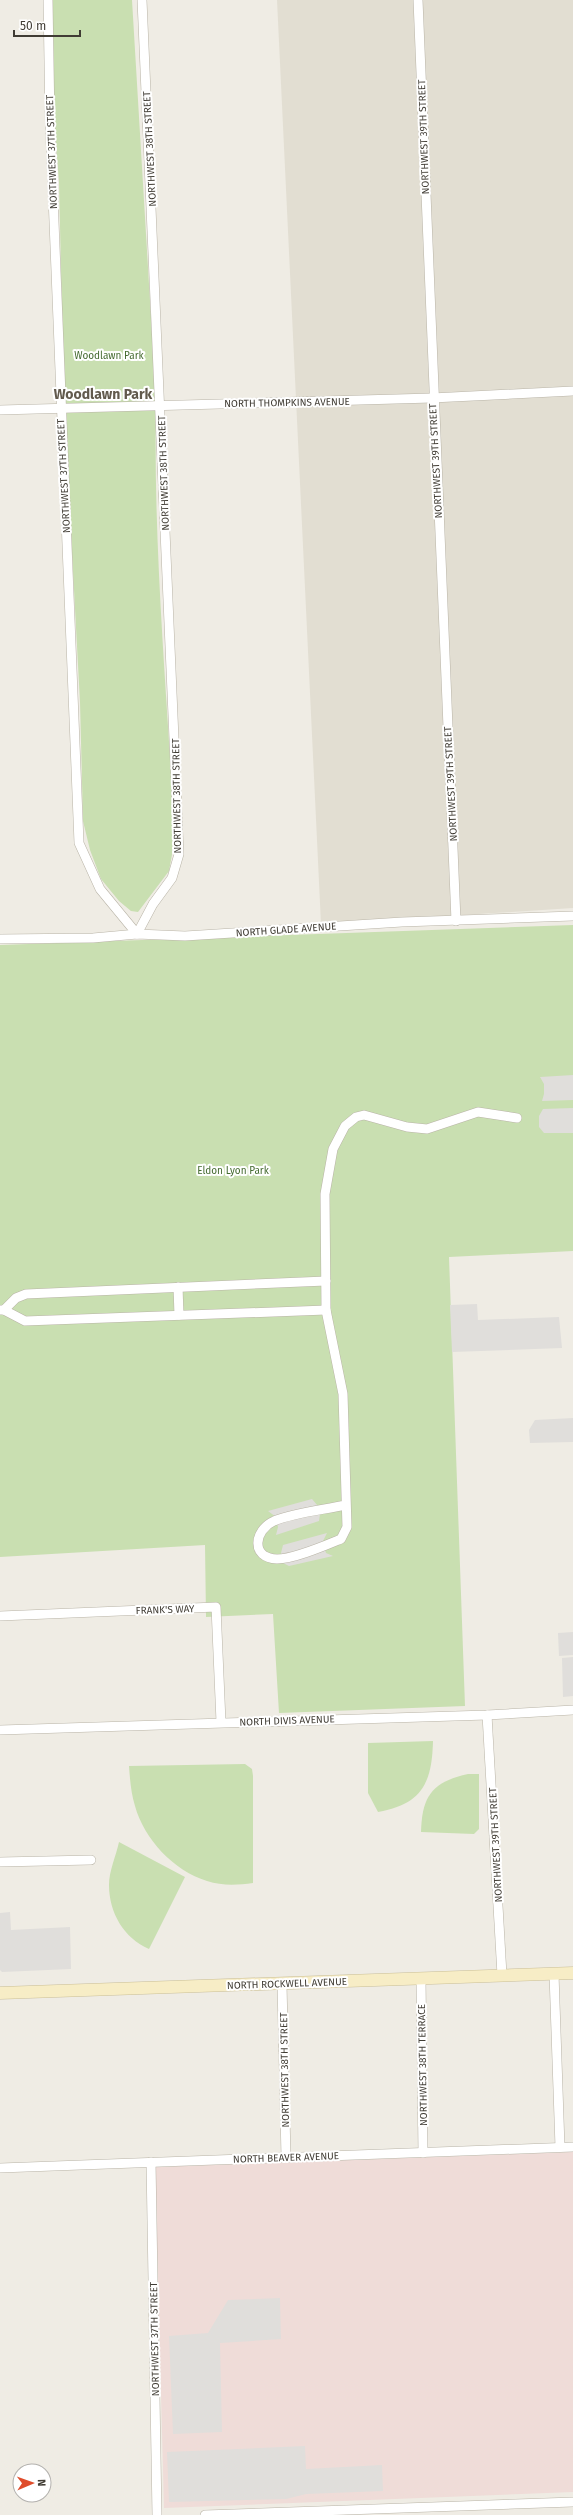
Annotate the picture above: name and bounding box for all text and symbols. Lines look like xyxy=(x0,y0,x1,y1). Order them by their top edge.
scale bar xyxy=(14,12,80,38)
text: 50 m xyxy=(20,19,46,33)
street label: NORTHWEST 39TH STREET xyxy=(416,78,432,195)
street label: NORTHWEST 38TH STREET xyxy=(141,90,159,207)
street label: NORTHWEST 37TH STREET xyxy=(44,94,60,209)
park label: Woodlawn Park xyxy=(74,350,145,362)
district label: Woodlawn Park xyxy=(54,386,153,403)
street label: NORTH THOMPKINS AVENUE xyxy=(224,396,350,410)
street label: NORTHWEST 39TH STREET xyxy=(427,402,445,519)
street label: NORTHWEST 38TH STREET xyxy=(156,414,172,531)
street label: NORTHWEST 37TH STREET xyxy=(55,418,73,533)
street label: NORTHWEST 39TH STREET xyxy=(442,725,460,842)
street label: NORTHWEST 38TH STREET xyxy=(170,737,184,854)
street label: NORTH GLADE AVENUE xyxy=(235,920,337,940)
park label: Eldon Lyon Park xyxy=(197,1165,270,1177)
street label: FRANK'S WAY xyxy=(135,1603,195,1617)
street label: NORTH DIVIS AVENUE xyxy=(239,1713,335,1729)
street label: NORTHWEST 39TH STREET xyxy=(487,1786,505,1903)
street label: NORTH ROCKWELL AVENUE xyxy=(227,1976,347,1992)
street label: NORTHWEST 38TH TERRACE xyxy=(416,2004,430,2126)
street label: NORTHWEST 38TH STREET xyxy=(278,2011,292,2128)
street label: NORTH BEAVER AVENUE xyxy=(233,2150,339,2166)
street label: NORTHWEST 37TH STREET xyxy=(148,2281,162,2396)
north arrow xyxy=(12,2463,52,2503)
text: N xyxy=(35,2479,48,2487)

